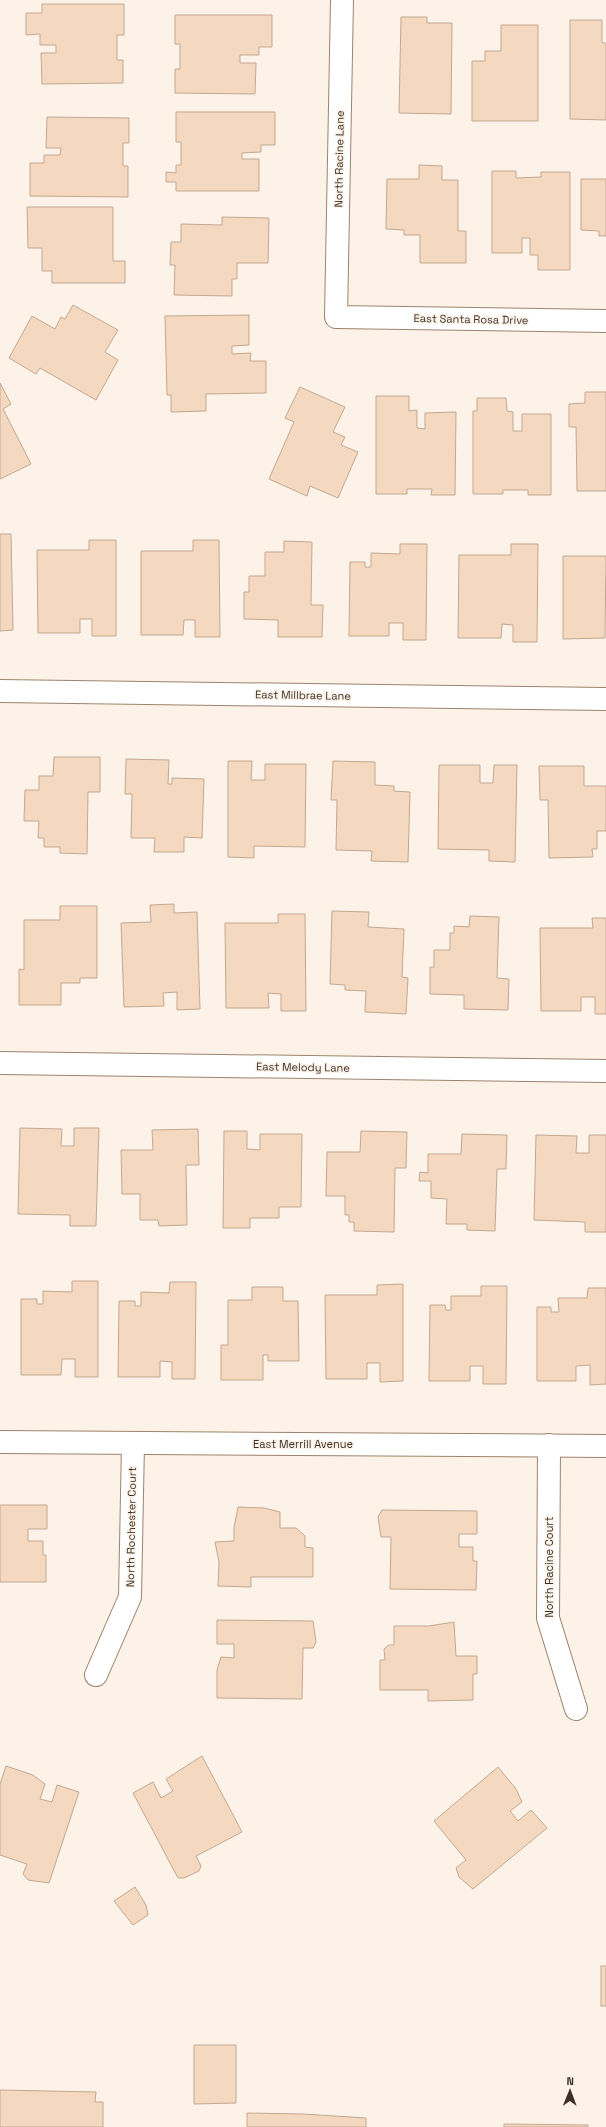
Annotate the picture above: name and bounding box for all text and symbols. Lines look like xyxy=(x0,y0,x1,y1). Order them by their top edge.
street label: North Racine Lane xyxy=(331,110,347,208)
street label: East Santa Rosa Drive xyxy=(413,311,529,327)
street label: East Millbrae Lane xyxy=(255,687,351,703)
street label: East Melody Lane xyxy=(256,1059,350,1075)
street label: East Merrill Avenue xyxy=(253,1437,353,1451)
street label: North Rochester Court xyxy=(123,1467,139,1587)
street label: North Racine Court xyxy=(542,1516,556,1618)
north arrow xyxy=(550,2071,590,2111)
text: N xyxy=(566,2074,574,2088)

